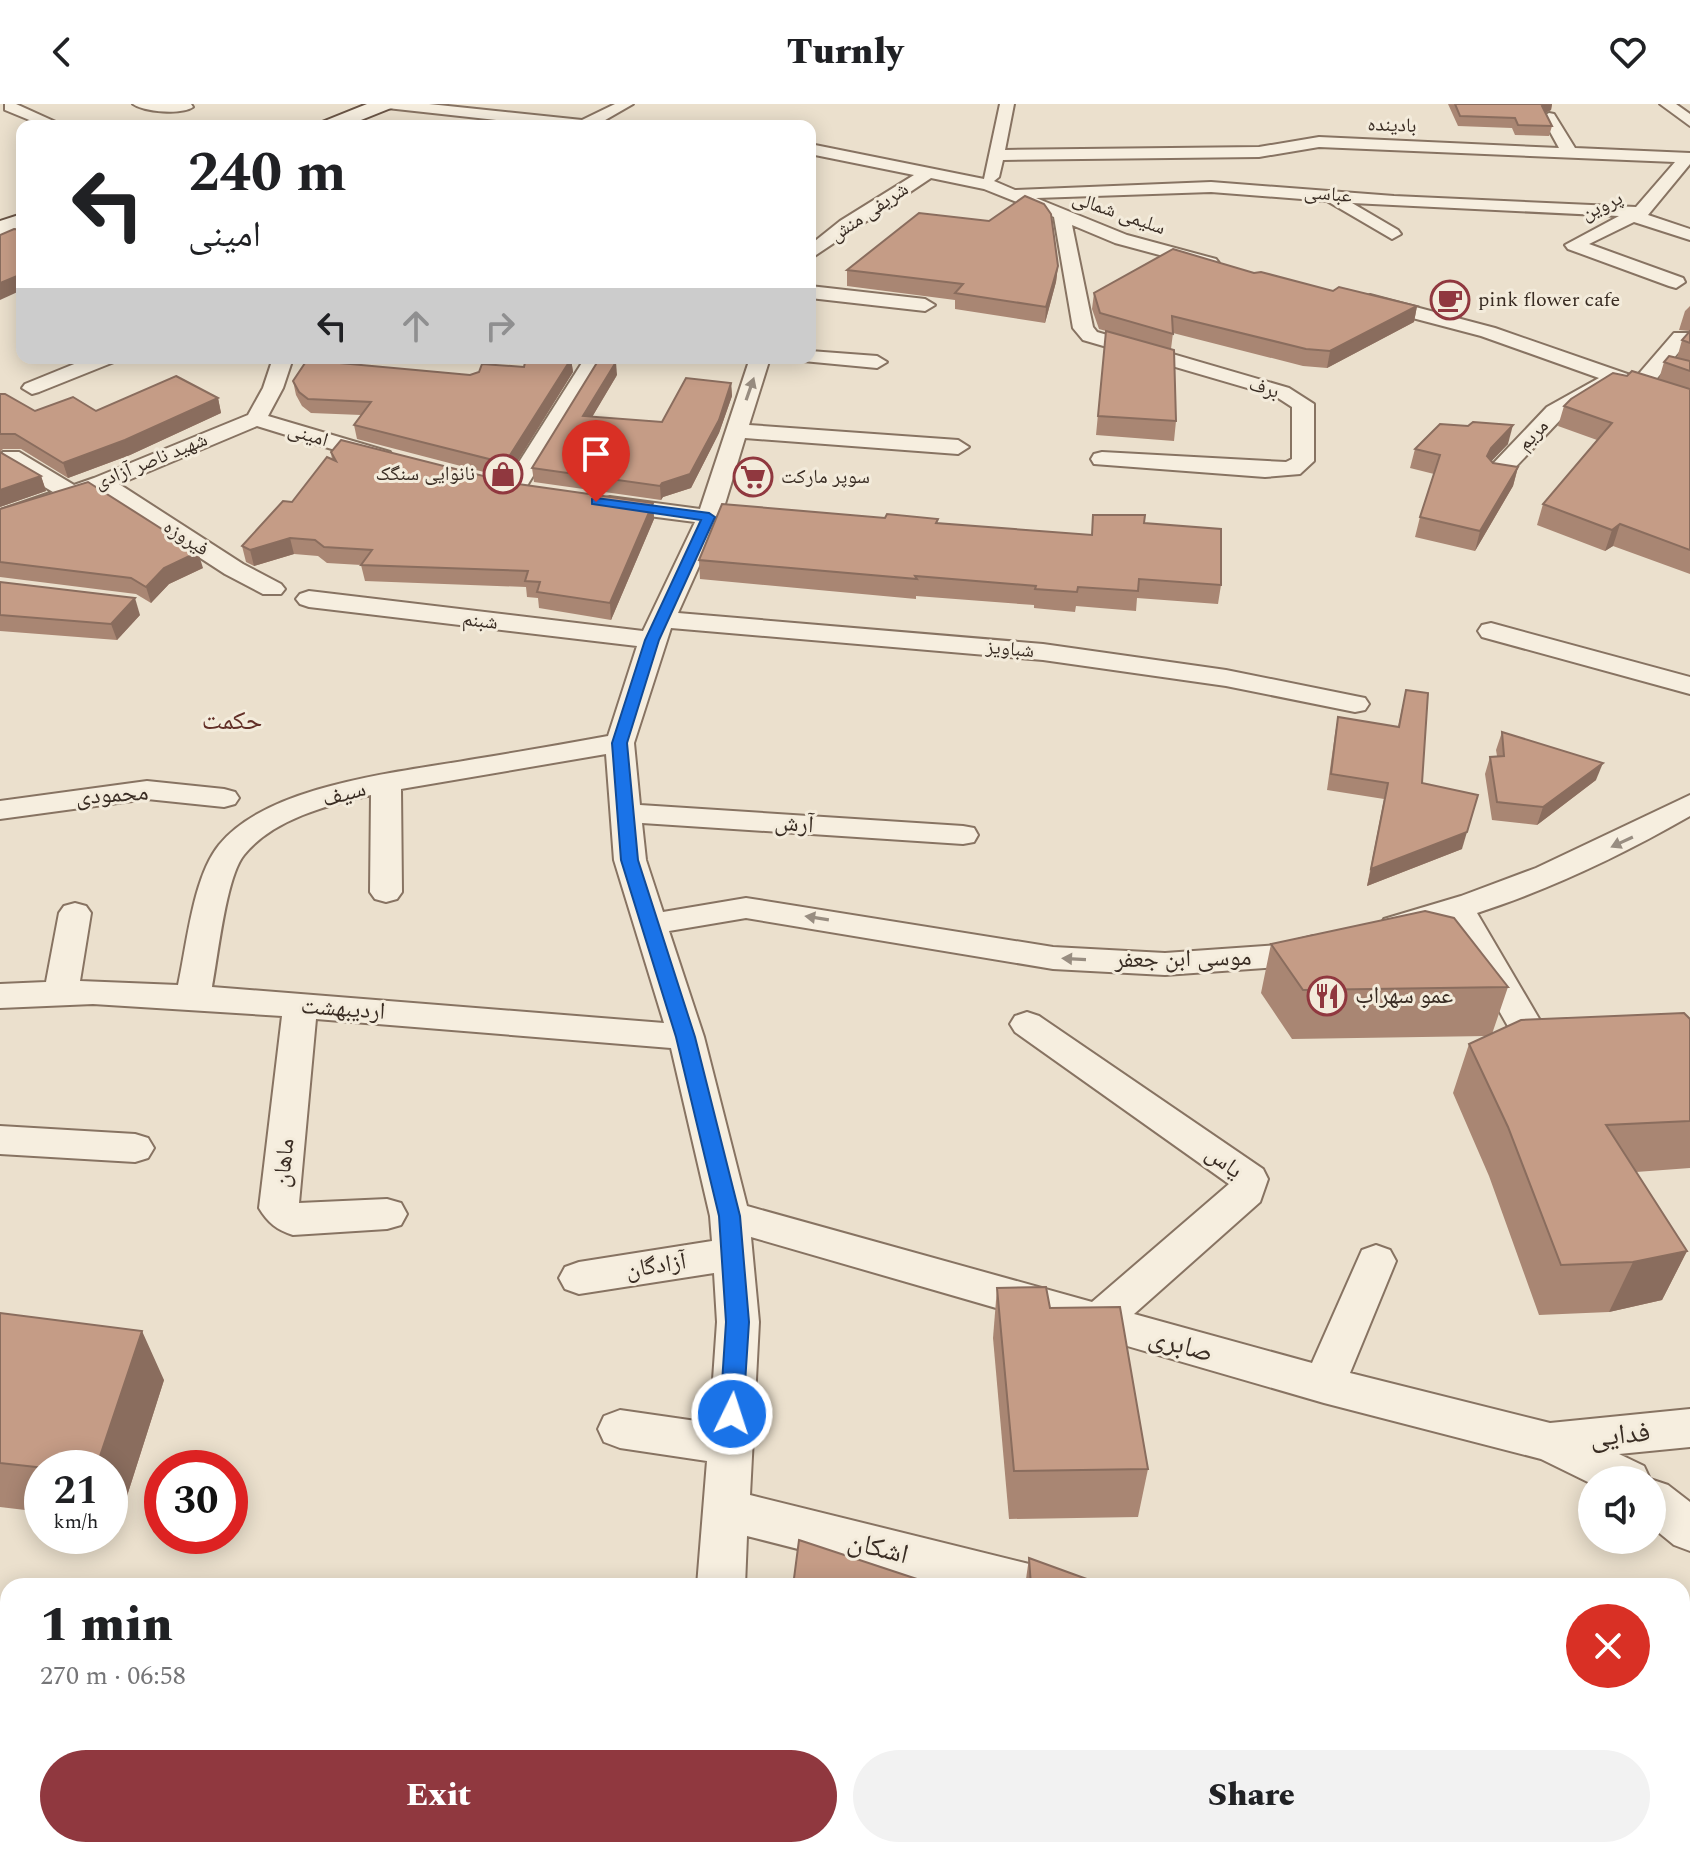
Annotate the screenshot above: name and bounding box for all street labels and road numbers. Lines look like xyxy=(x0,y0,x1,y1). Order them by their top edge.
street label: بادینده xyxy=(1367,109,1417,141)
street label: شریفی منش xyxy=(823,174,915,250)
street label: عباسی xyxy=(1303,177,1353,211)
street label: سلیمی شمالی xyxy=(1068,183,1170,243)
street label: پروین xyxy=(1576,183,1628,229)
street label: برف xyxy=(1245,369,1283,407)
street label: مریم xyxy=(1510,412,1556,458)
street label: امینی xyxy=(284,415,332,455)
street label: شهید ناصر آزادی xyxy=(90,425,212,497)
street label: فیروزه xyxy=(157,512,215,564)
street label: شبنم xyxy=(461,604,499,638)
street label: شباویز xyxy=(984,632,1035,666)
street label: سیف xyxy=(318,771,370,817)
street label: محمودی xyxy=(74,775,150,815)
street label: آرش xyxy=(773,805,816,843)
street label: موسی ابن جعفر xyxy=(1113,940,1252,978)
street label: اردیبهشت xyxy=(299,988,387,1030)
street label: یاس xyxy=(1198,1136,1250,1188)
street label: ماهان xyxy=(264,1137,304,1189)
street label: آزادگان xyxy=(623,1243,690,1289)
street label: صابری xyxy=(1144,1315,1218,1375)
street label: فدایی xyxy=(1588,1410,1652,1460)
street label: اشکان xyxy=(843,1520,913,1576)

